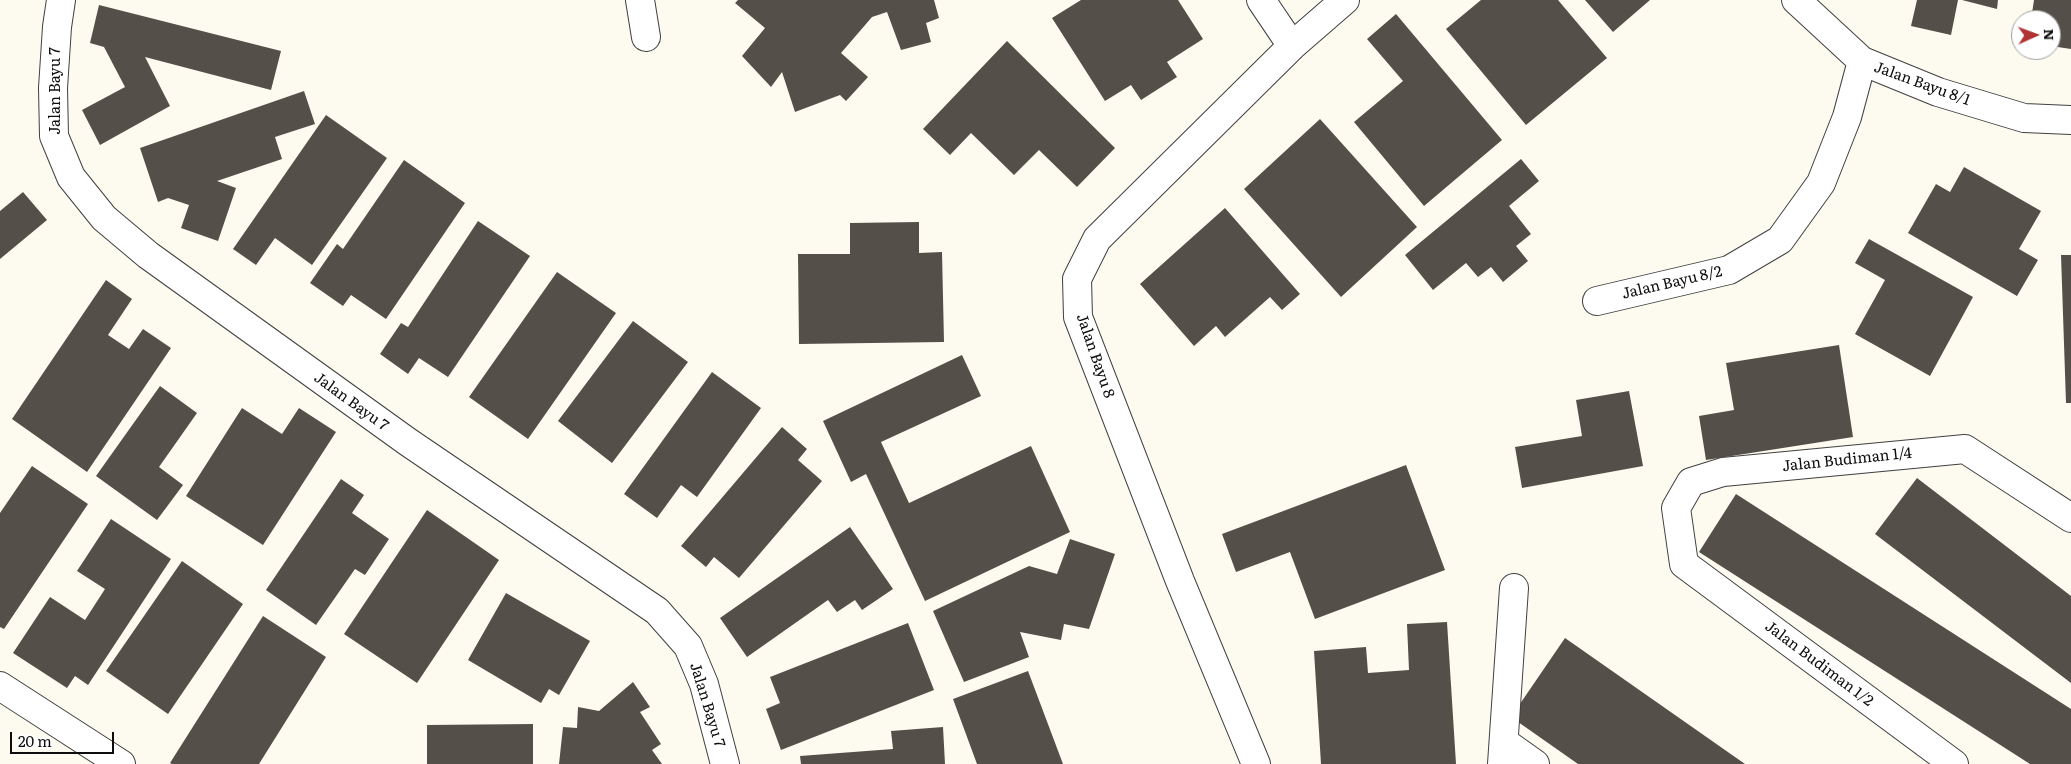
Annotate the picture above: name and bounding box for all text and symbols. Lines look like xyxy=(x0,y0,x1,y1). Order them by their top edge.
north arrow xyxy=(2011,10,2061,60)
text: N xyxy=(2040,28,2060,41)
street label: Jalan Bayu 7 xyxy=(47,47,65,135)
street label: Jalan Bayu 8/1 xyxy=(1872,58,1972,110)
street label: Jalan Bayu 8/2 xyxy=(1620,263,1724,303)
street label: Jalan Bayu 8 xyxy=(1072,311,1118,401)
street label: Jalan Bayu 7 xyxy=(310,369,392,435)
street label: Jalan Budiman 1/4 xyxy=(1781,444,1913,476)
street label: Jalan Budiman 1/2 xyxy=(1761,617,1877,711)
street label: Jalan Bayu 7 xyxy=(686,660,728,750)
scale bar xyxy=(12,722,116,754)
text: 20 m xyxy=(18,729,52,752)

